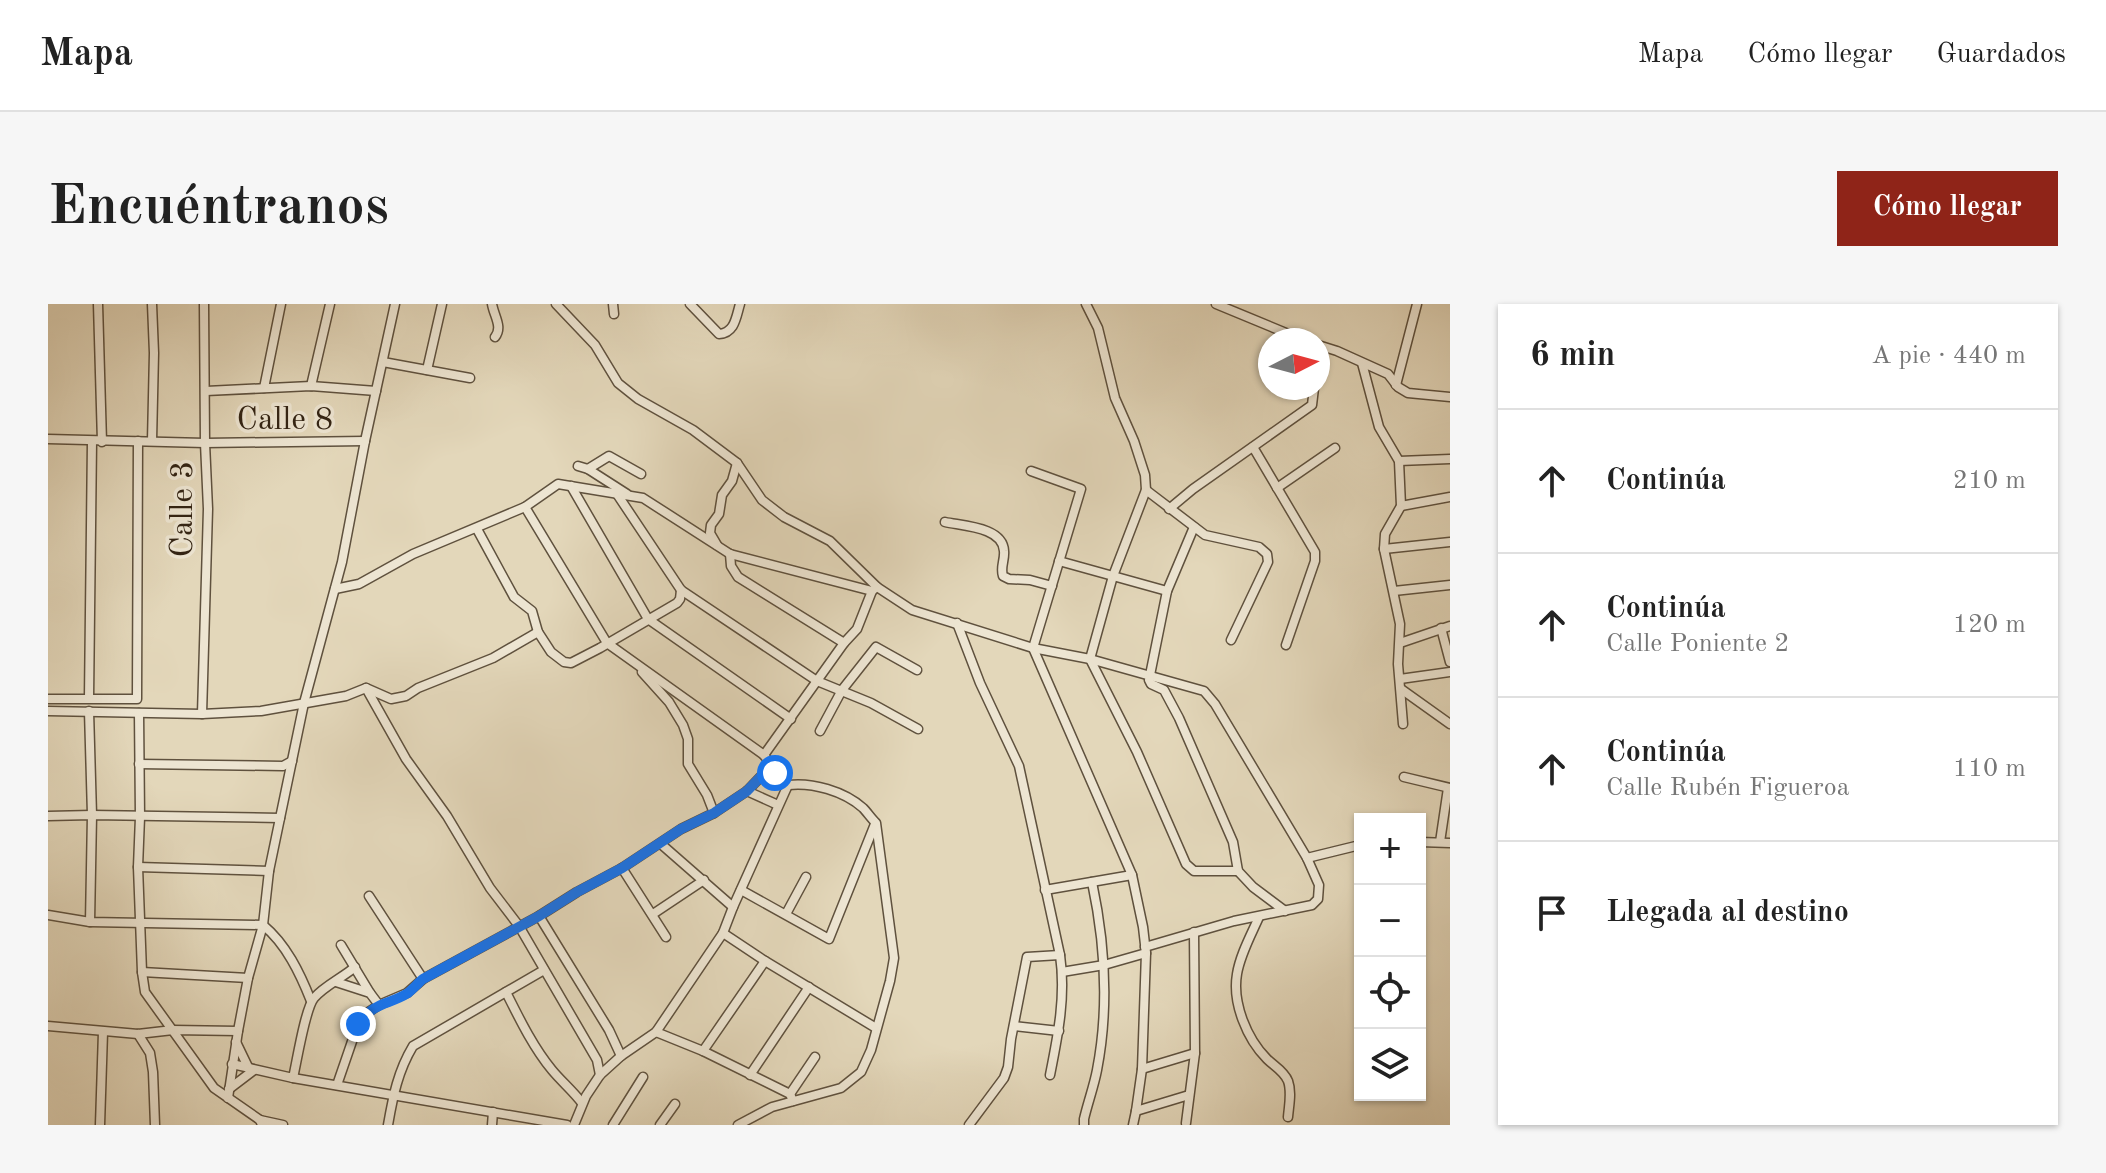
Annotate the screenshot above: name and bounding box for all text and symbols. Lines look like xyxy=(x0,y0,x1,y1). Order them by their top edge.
text: Mapa xyxy=(40,36,133,74)
text: Mapa xyxy=(1638,41,1703,69)
text: Cómo llegar xyxy=(1747,41,1892,69)
text: Guardados xyxy=(1936,41,2066,69)
button: Cómo llegar xyxy=(1837,171,2058,246)
text: Encuéntranos xyxy=(48,180,389,236)
north arrow xyxy=(1258,328,1330,400)
text: 6 min xyxy=(1530,339,1615,373)
text: A pie · 440 m xyxy=(1871,343,2026,369)
street label: Calle 8 xyxy=(237,405,333,437)
icon: ahead xyxy=(1530,459,1574,503)
street label: Calle 3 xyxy=(168,461,200,557)
text: Continúa xyxy=(1606,466,1726,496)
text: 210 m xyxy=(1953,468,2026,494)
text: Continúa xyxy=(1606,594,1726,624)
icon: ahead xyxy=(1530,603,1574,647)
text: 120 m xyxy=(1953,612,2026,638)
text: Calle Poniente 2 xyxy=(1606,631,1789,657)
text: Continúa xyxy=(1606,738,1726,768)
icon: ahead xyxy=(1530,747,1574,791)
route start xyxy=(757,755,793,791)
text: 110 m xyxy=(1953,756,2026,782)
text: Calle Rubén Figueroa xyxy=(1606,775,1850,801)
map controls xyxy=(1354,813,1426,1101)
button: + xyxy=(1354,813,1426,885)
button: − xyxy=(1354,885,1426,957)
icon: arrive xyxy=(1530,891,1574,935)
text: Llegada al destino xyxy=(1606,898,1849,928)
button: locate xyxy=(1354,957,1426,1029)
route end xyxy=(340,1006,376,1042)
button: layers xyxy=(1354,1029,1426,1101)

